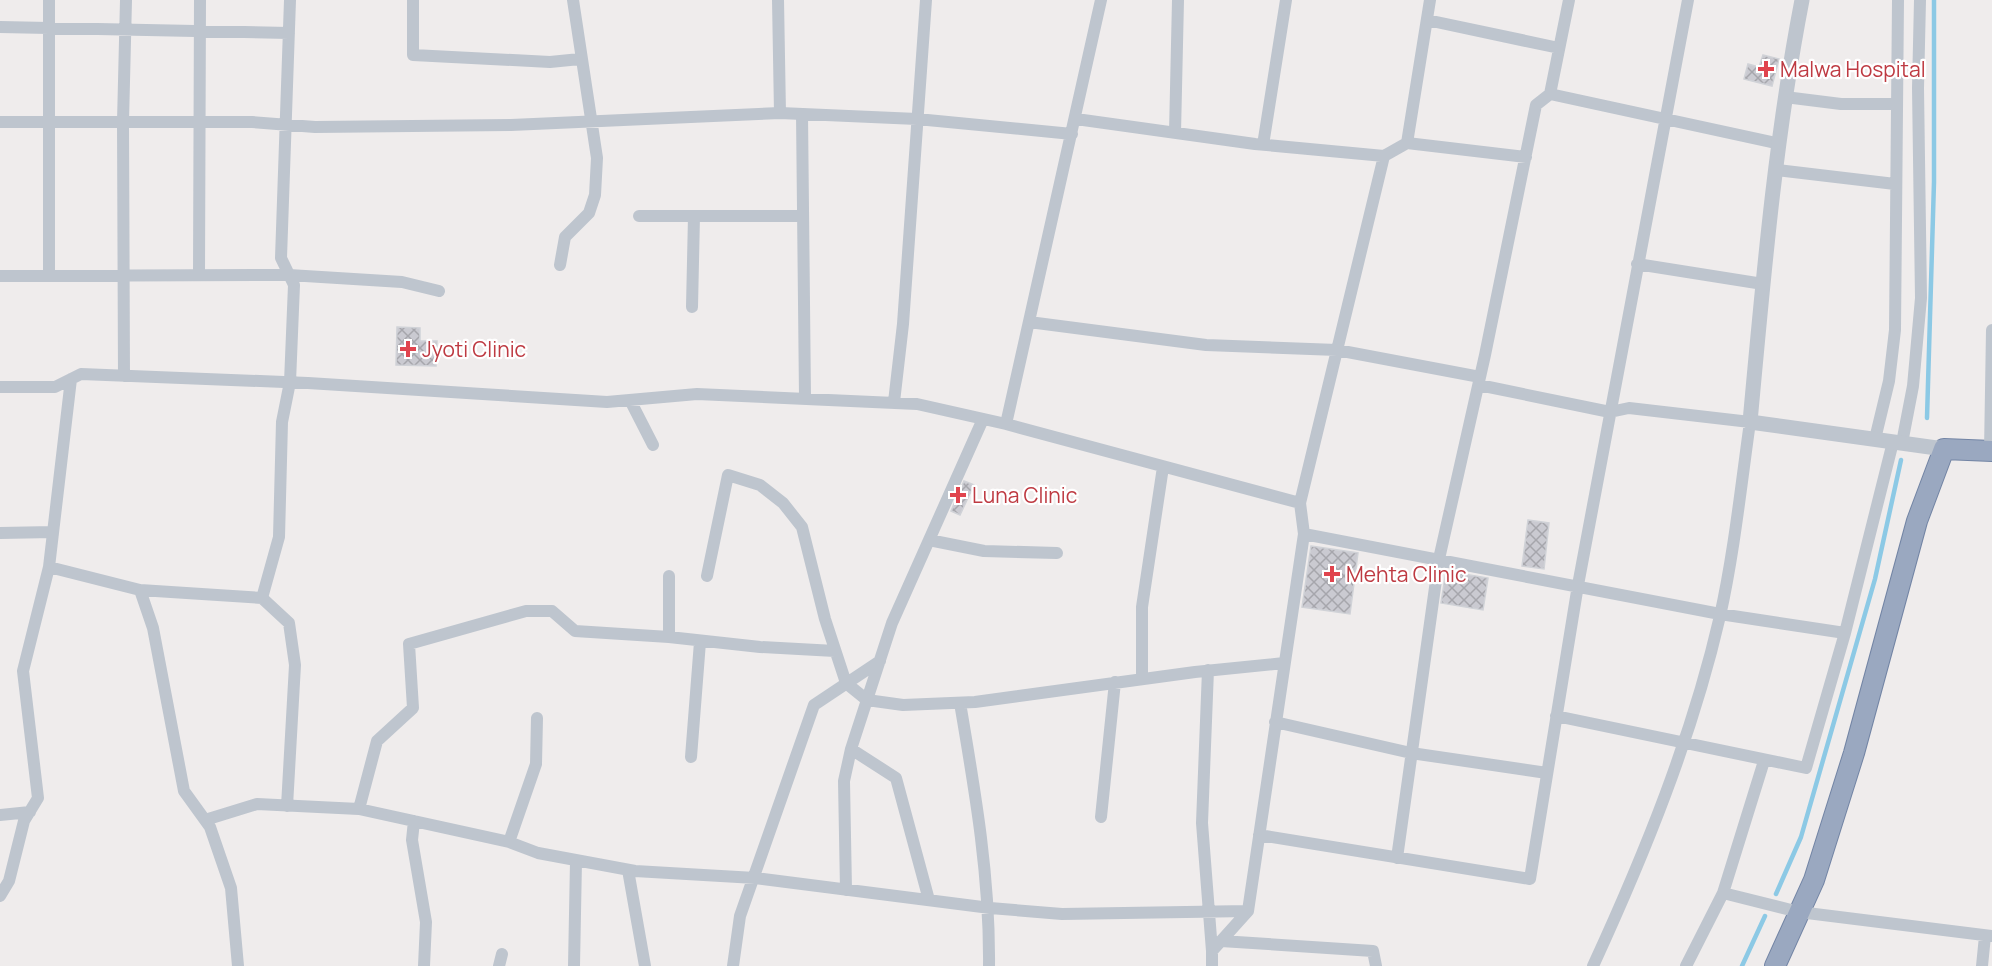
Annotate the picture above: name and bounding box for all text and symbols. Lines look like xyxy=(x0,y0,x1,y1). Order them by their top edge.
place label: Malwa Hospital xyxy=(1780,55,1926,83)
marker: Malwa Hospital xyxy=(1757,60,1775,78)
place label: Jyoti Clinic xyxy=(422,335,526,363)
marker: Jyoti Clinic xyxy=(399,340,417,358)
place label: Luna Clinic xyxy=(972,481,1077,509)
marker: Luna Clinic xyxy=(949,486,967,504)
place label: Mehta Clinic xyxy=(1346,560,1467,588)
marker: Mehta Clinic xyxy=(1323,565,1341,583)

